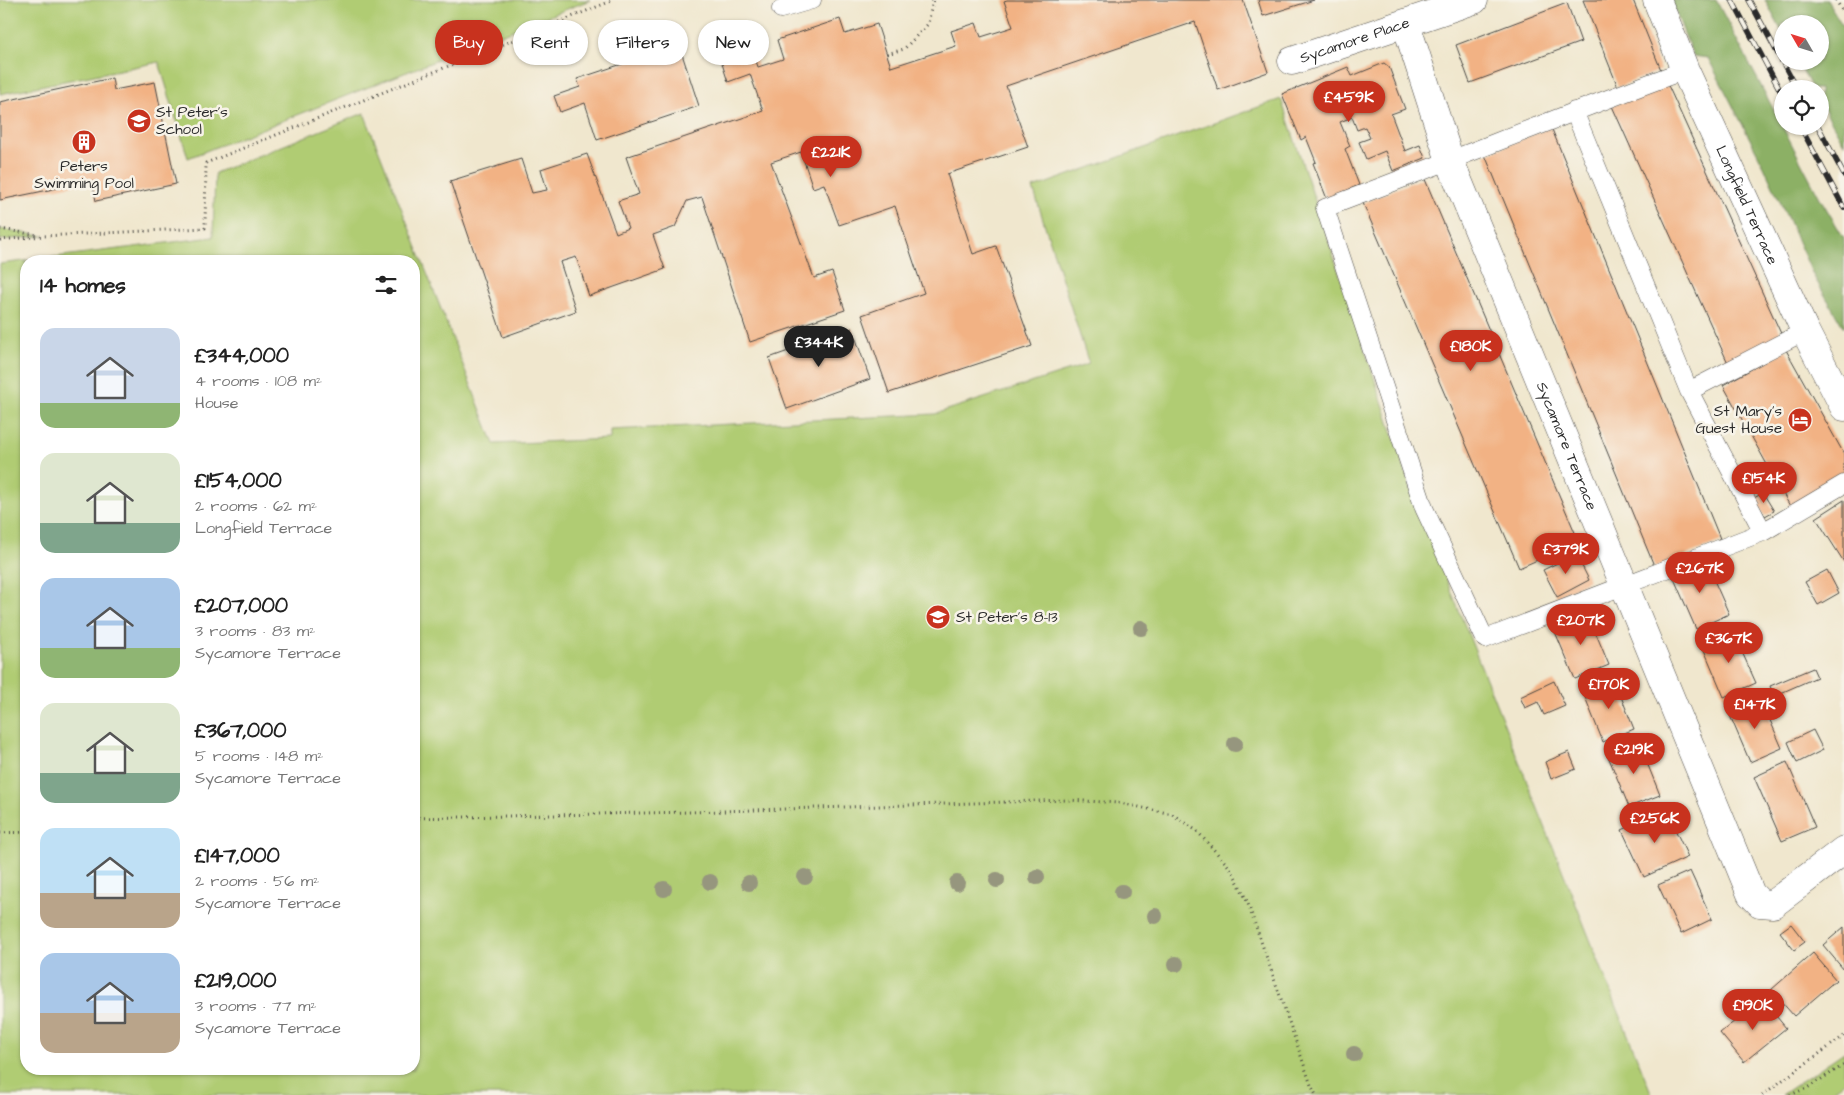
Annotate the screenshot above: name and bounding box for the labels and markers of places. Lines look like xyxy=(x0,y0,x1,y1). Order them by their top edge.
pin: £459K xyxy=(1314,80,1384,123)
place label: St Peter's School xyxy=(156,102,228,140)
school or university icon: St Peter's School xyxy=(126,108,152,134)
building icon: Peters Swimming Pool xyxy=(71,129,97,155)
pin: £221K xyxy=(796,136,866,178)
place label: Peters Swimming Pool xyxy=(34,156,134,195)
pin: £344K xyxy=(784,326,854,368)
pin: £180K xyxy=(1436,330,1506,372)
place label: St Mary's Guest House xyxy=(1696,401,1782,439)
hotel icon: St Mary's Guest House xyxy=(1787,407,1813,433)
pin: £154K xyxy=(1729,462,1799,504)
pin: £379K xyxy=(1531,532,1601,575)
pin: £267K xyxy=(1665,552,1735,594)
school or university icon: St Peter's 8–13 xyxy=(925,604,951,630)
pin: £207K xyxy=(1546,604,1616,646)
place label: St Peter's 8–13 xyxy=(956,607,1058,628)
pin: £367K xyxy=(1694,622,1764,664)
pin: £170K xyxy=(1574,668,1644,710)
pin: £147K xyxy=(1720,688,1790,730)
pin: £219K xyxy=(1599,732,1669,775)
pin: £256K xyxy=(1620,802,1690,844)
pin: £190K xyxy=(1718,988,1788,1031)

